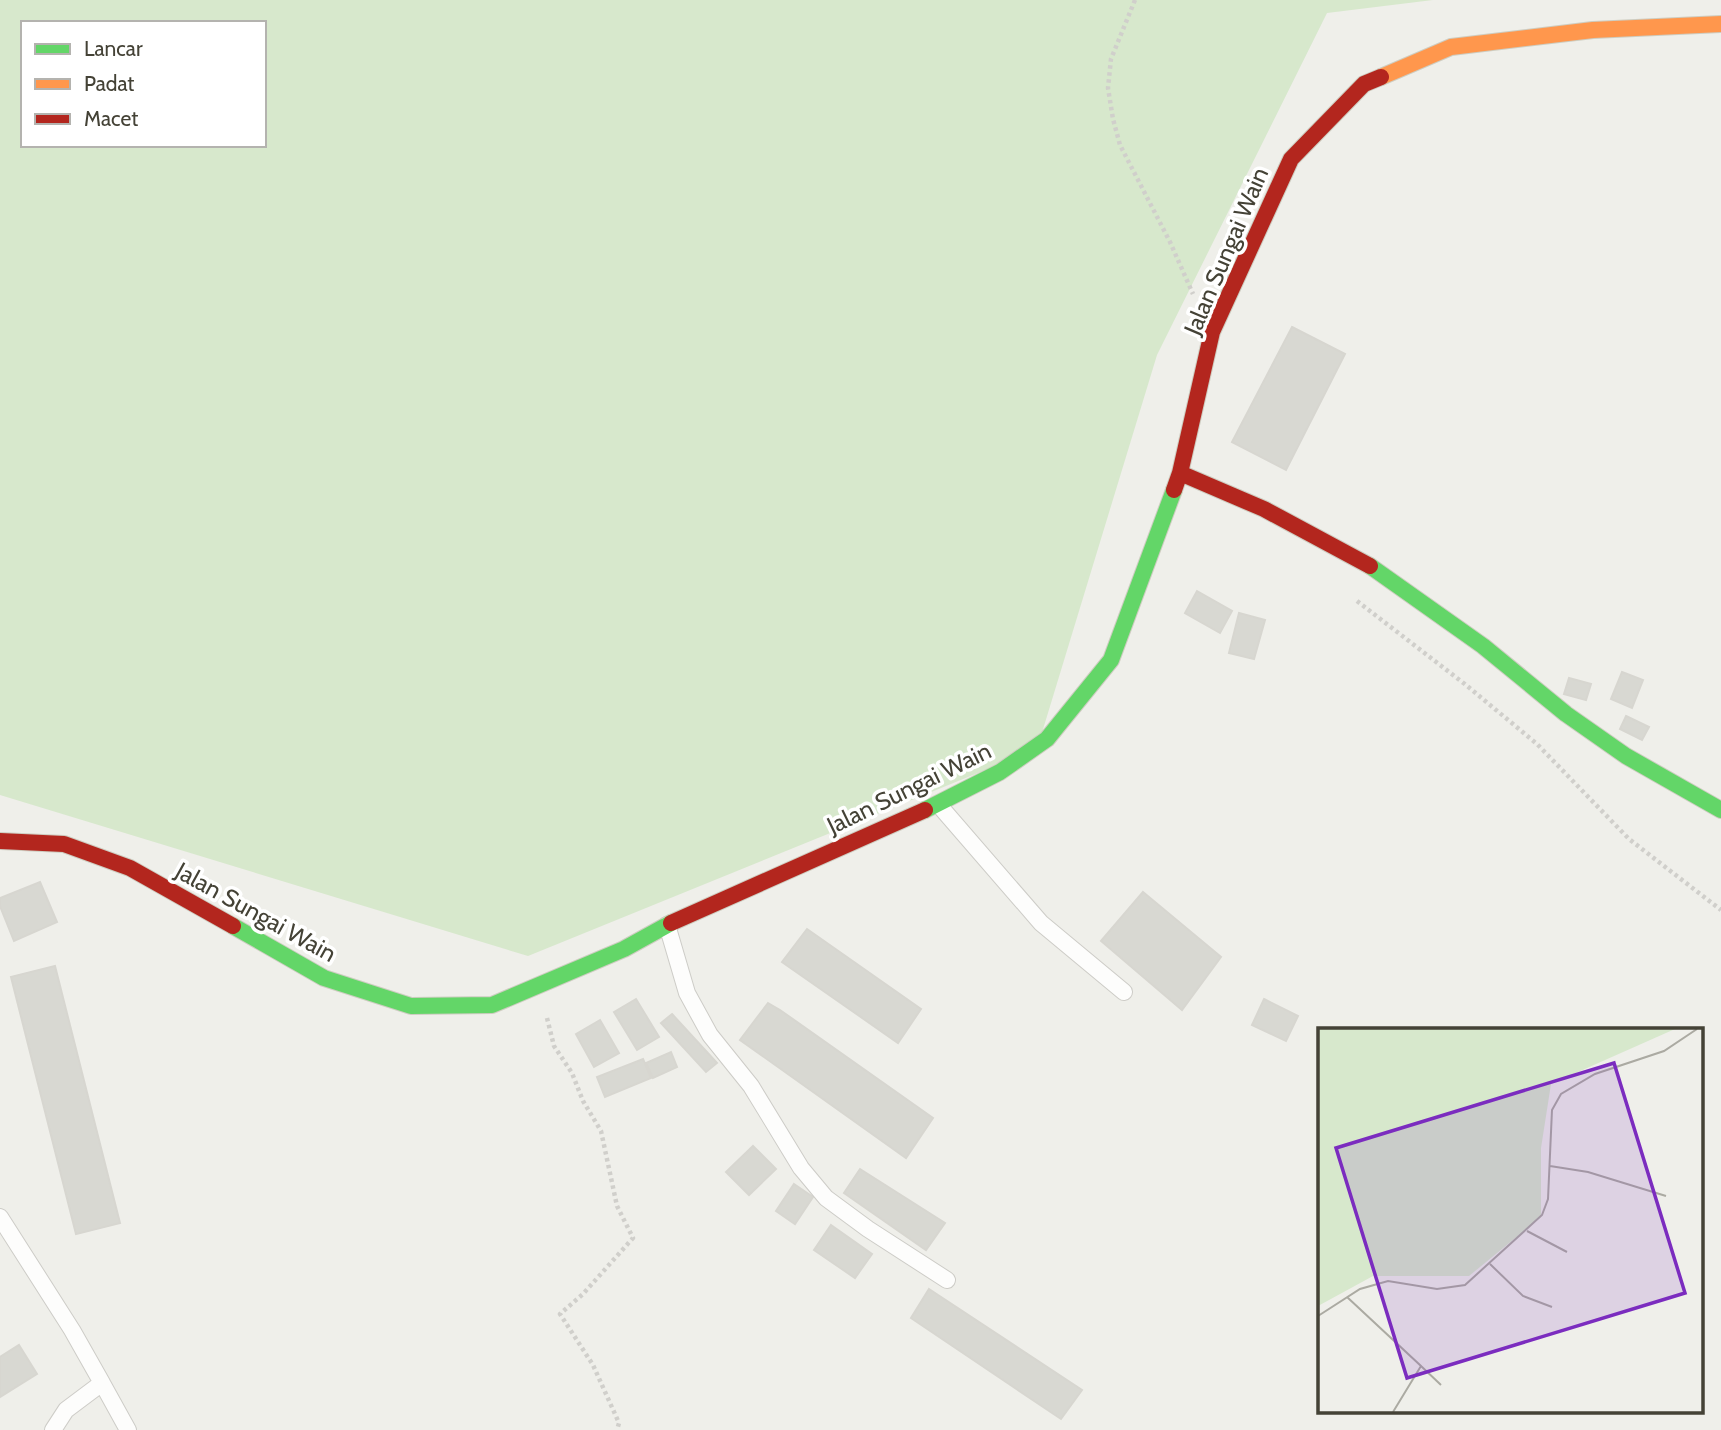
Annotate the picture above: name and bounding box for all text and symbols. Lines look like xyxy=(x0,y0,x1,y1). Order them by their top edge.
legend xyxy=(21,21,266,147)
text: Lancar xyxy=(84,36,143,61)
text: Padat xyxy=(84,71,134,96)
text: Macet xyxy=(84,106,138,131)
street label: Jalan Sungai Wain xyxy=(1177,163,1274,340)
street label: Jalan Sungai Wain xyxy=(821,736,996,841)
street label: Jalan Sungai Wain xyxy=(170,855,341,968)
inset map xyxy=(1318,1028,1704,1412)

